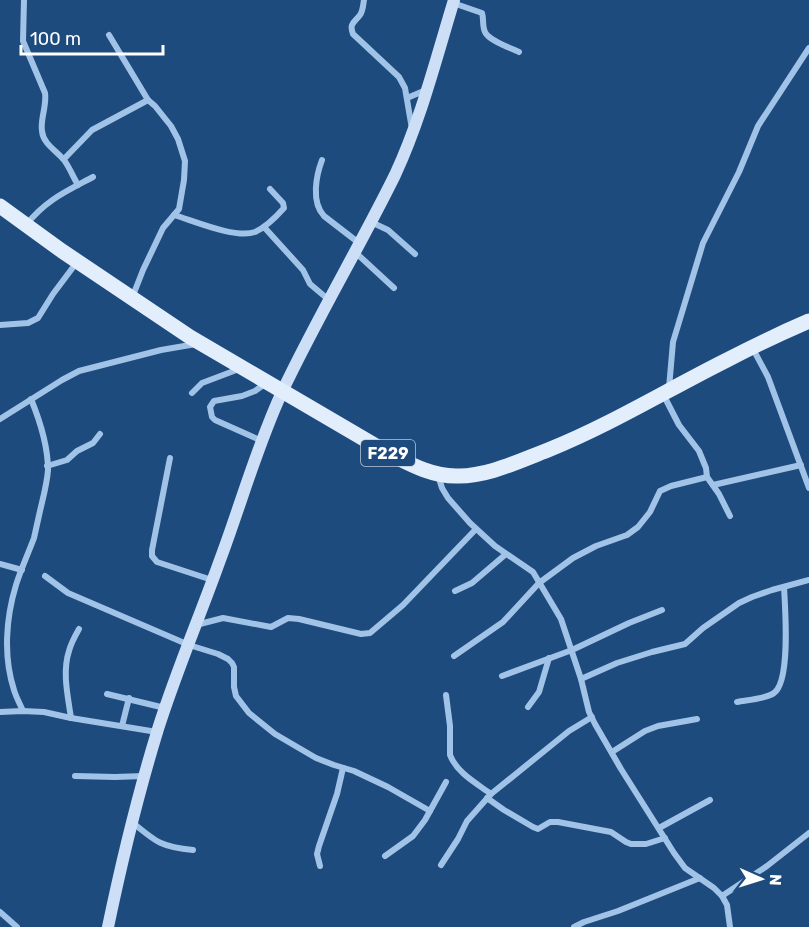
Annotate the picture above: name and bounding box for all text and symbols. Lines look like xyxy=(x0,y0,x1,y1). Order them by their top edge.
scale bar xyxy=(21,18,164,56)
text: 100 m xyxy=(30,28,81,50)
road number: F229 xyxy=(361,440,415,466)
north arrow xyxy=(731,849,791,909)
text: N xyxy=(766,874,785,886)

